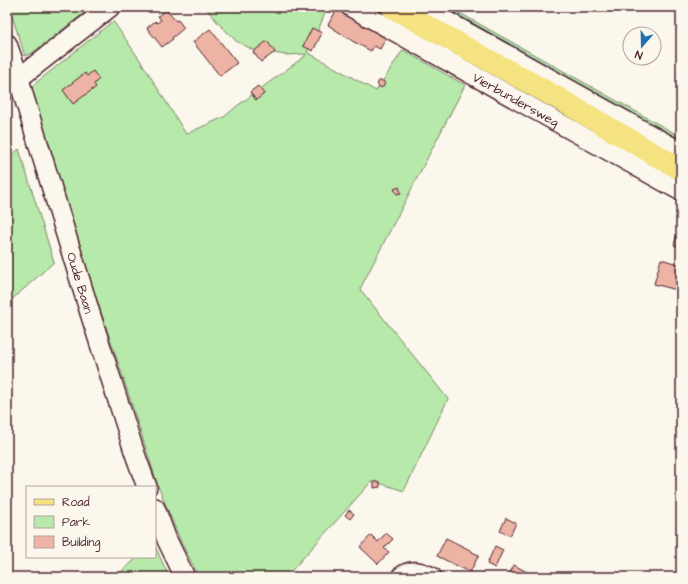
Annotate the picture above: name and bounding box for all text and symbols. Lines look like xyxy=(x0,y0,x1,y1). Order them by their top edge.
north arrow xyxy=(622,26,662,66)
text: N xyxy=(633,47,645,63)
street label: Vierbundersweg xyxy=(469,69,562,132)
street label: Oude Baan xyxy=(62,250,98,316)
legend xyxy=(26,486,156,558)
text: Road xyxy=(62,494,90,511)
text: Park xyxy=(62,514,90,531)
text: Building xyxy=(62,534,100,552)

